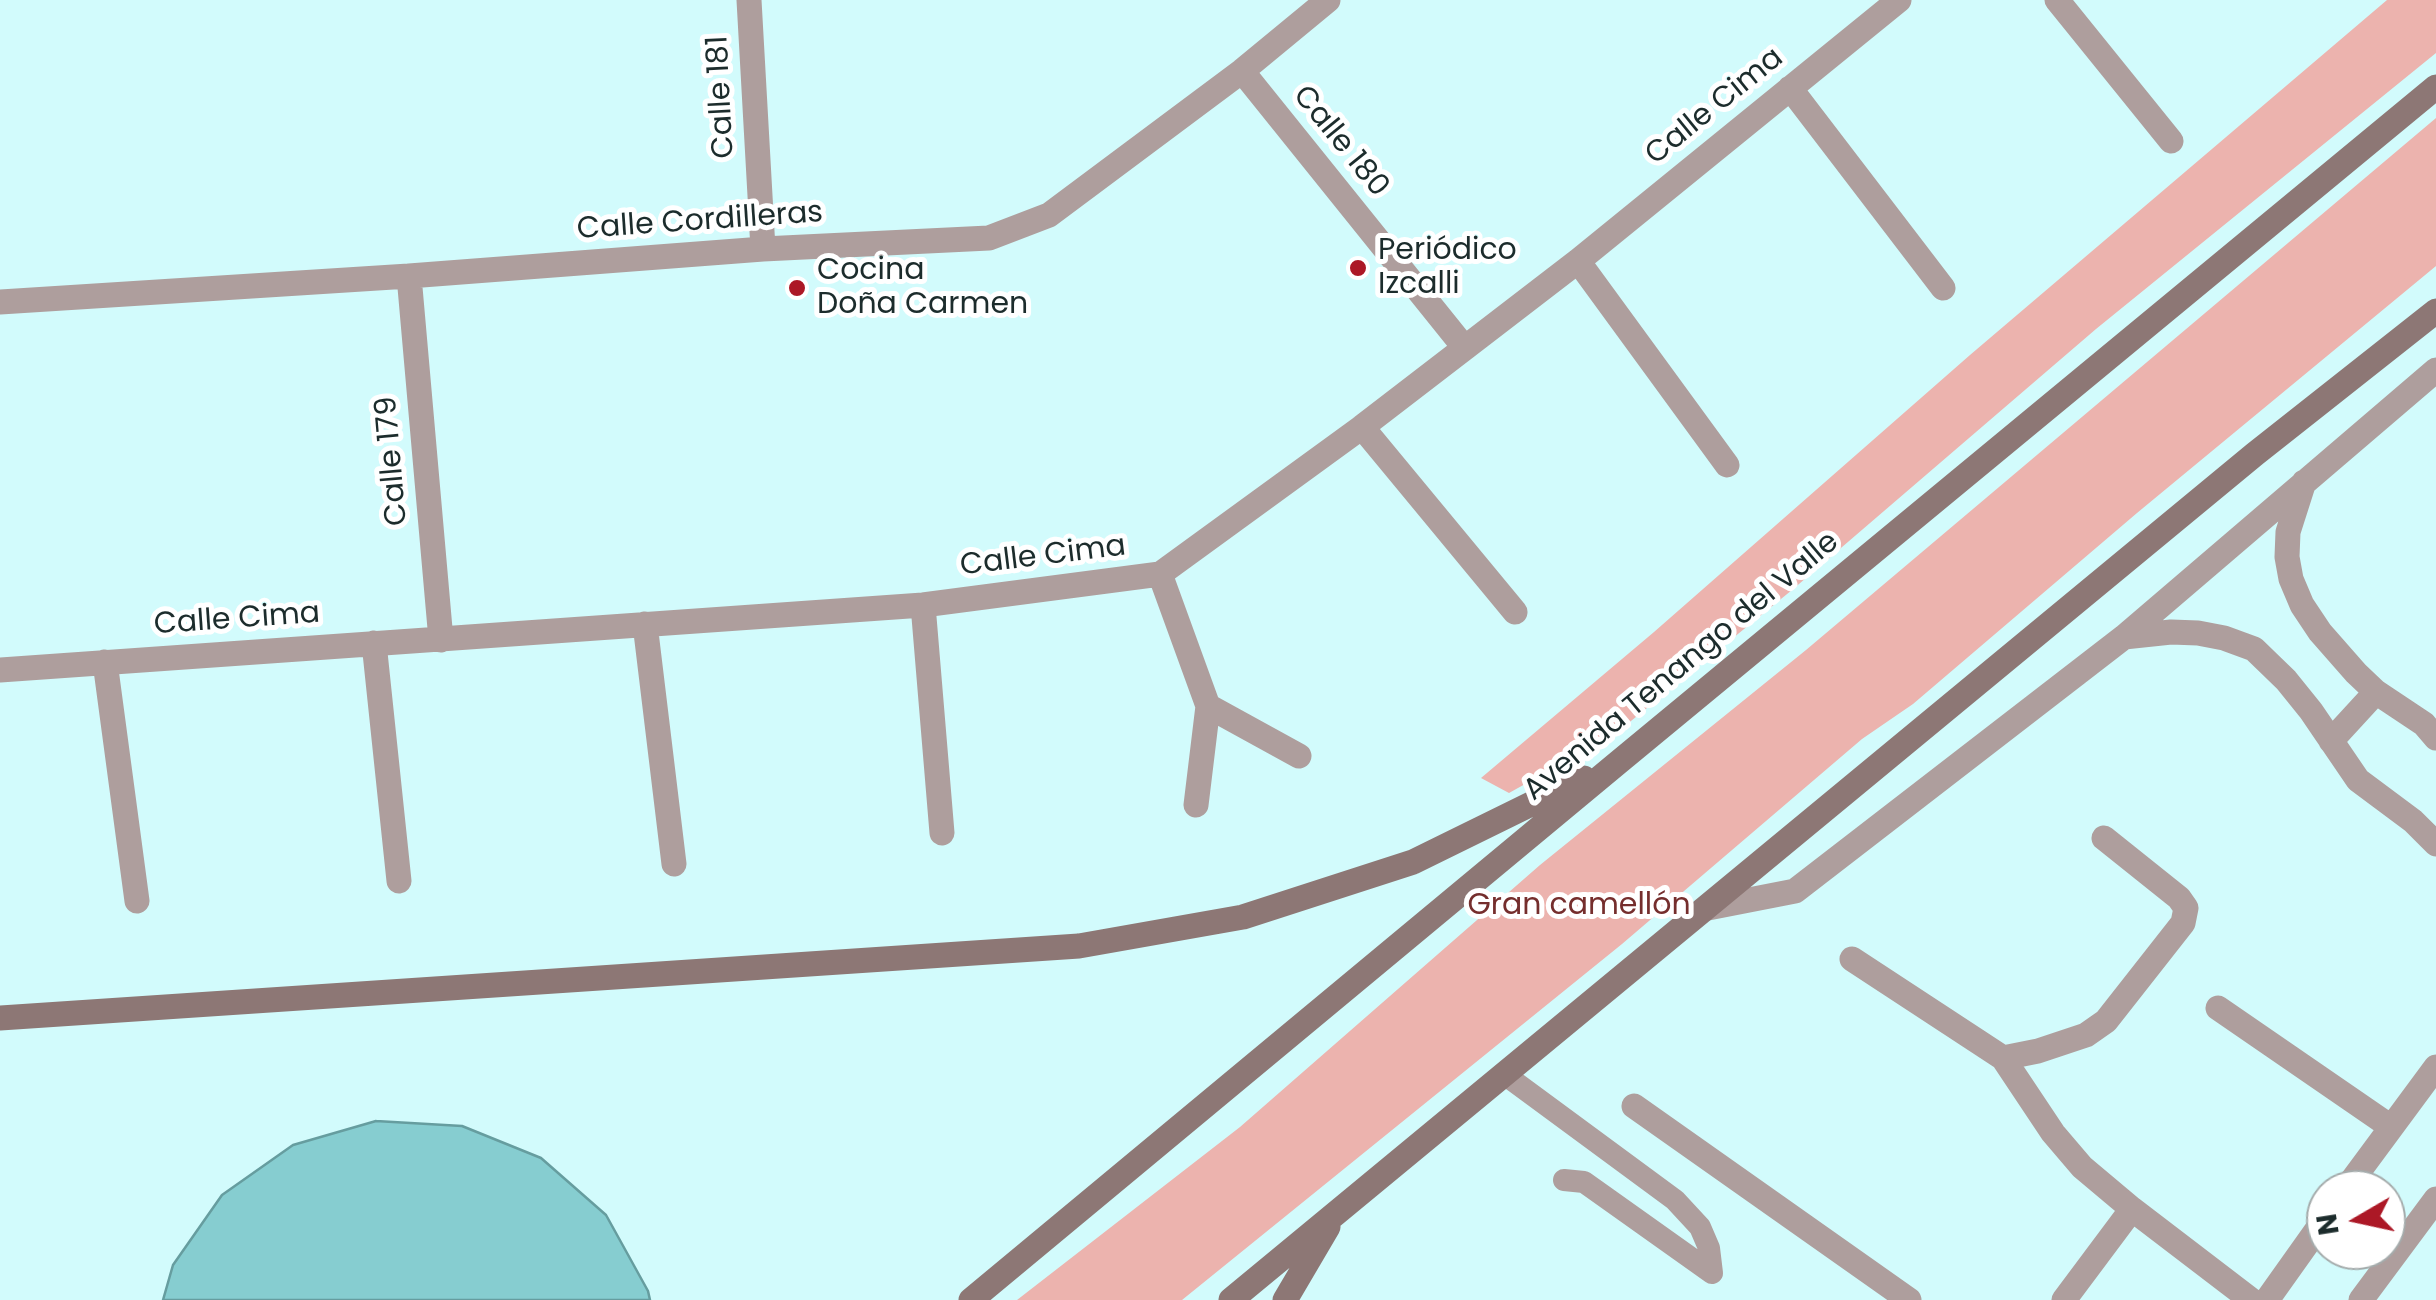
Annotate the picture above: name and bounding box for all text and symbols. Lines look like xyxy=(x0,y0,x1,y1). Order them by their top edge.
street label: Calle 181 xyxy=(701,35,743,159)
street label: Calle Cima xyxy=(1639,41,1791,173)
street label: Calle 180 xyxy=(1284,79,1396,205)
street label: Calle Cordilleras xyxy=(576,195,824,249)
place label: Periódico Izcalli xyxy=(1378,233,1517,304)
place label: Cocina Doña Carmen xyxy=(817,253,1028,324)
marker: Periódico Izcalli xyxy=(1347,257,1369,279)
marker: Cocina Doña Carmen xyxy=(786,277,808,299)
street label: Calle 179 xyxy=(369,395,417,527)
street label: Avenida Tenango del Valle xyxy=(1517,525,1847,809)
street label: Calle Cima xyxy=(958,529,1128,585)
street label: Calle Cima xyxy=(153,596,321,644)
park label: Gran camellón xyxy=(1467,888,1691,924)
north arrow xyxy=(2306,1170,2406,1270)
text: N xyxy=(2307,1211,2349,1238)

